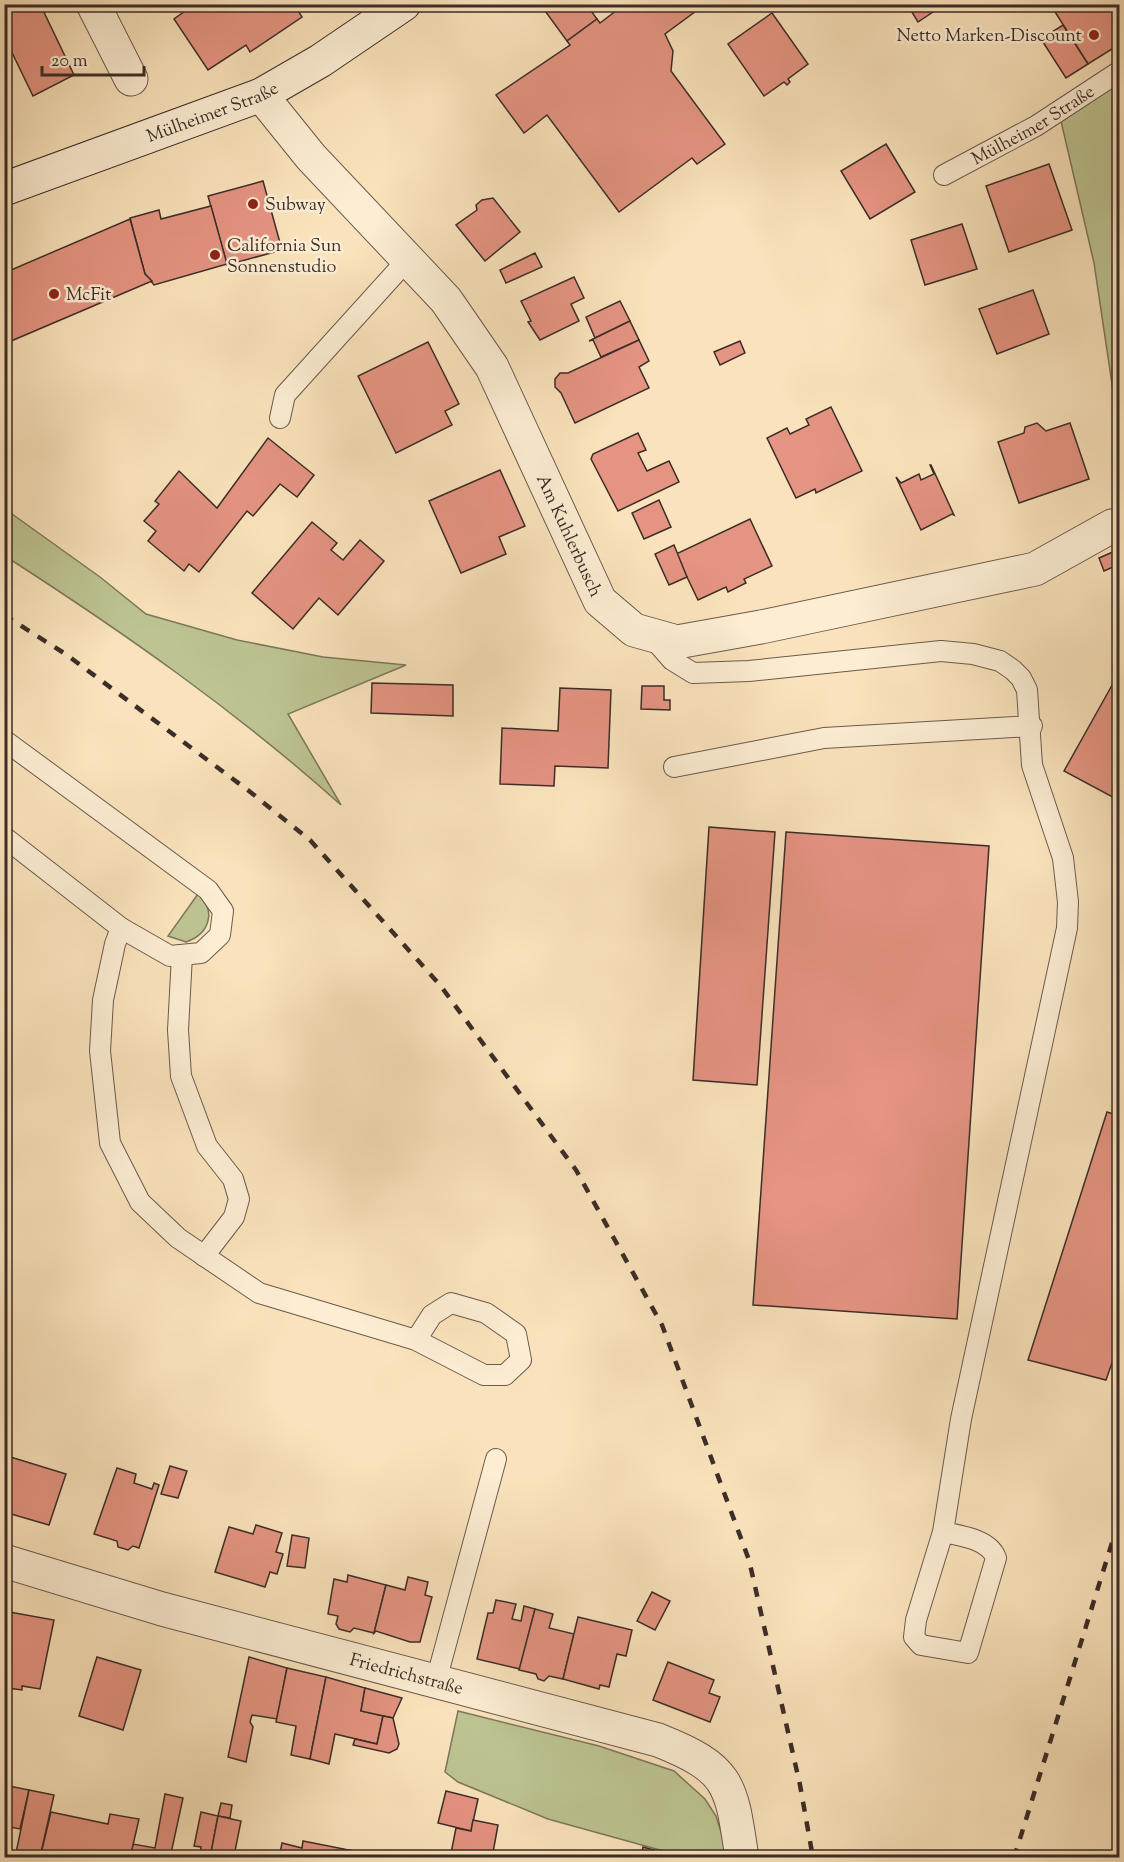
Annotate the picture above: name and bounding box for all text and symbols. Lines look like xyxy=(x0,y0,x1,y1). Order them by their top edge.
place label: Netto Marken-Discount xyxy=(897,24,1082,50)
marker: Netto Marken-Discount xyxy=(1087,28,1101,42)
scale bar xyxy=(42,39,144,77)
text: 20 m xyxy=(51,49,88,75)
street label: Mülheimer Straße xyxy=(143,77,284,151)
street label: Mülheimer Straße xyxy=(967,80,1101,173)
place label: Subway xyxy=(265,193,326,219)
marker: Subway xyxy=(246,197,260,211)
place label: California Sun Sonnenstudio xyxy=(227,234,342,281)
marker: California Sun Sonnenstudio xyxy=(208,248,222,262)
place label: McFit xyxy=(66,283,111,309)
marker: McFit xyxy=(47,287,61,301)
street label: Am Kuhlerbusch xyxy=(528,471,608,602)
street label: Friedrichstraße xyxy=(346,1648,466,1703)

